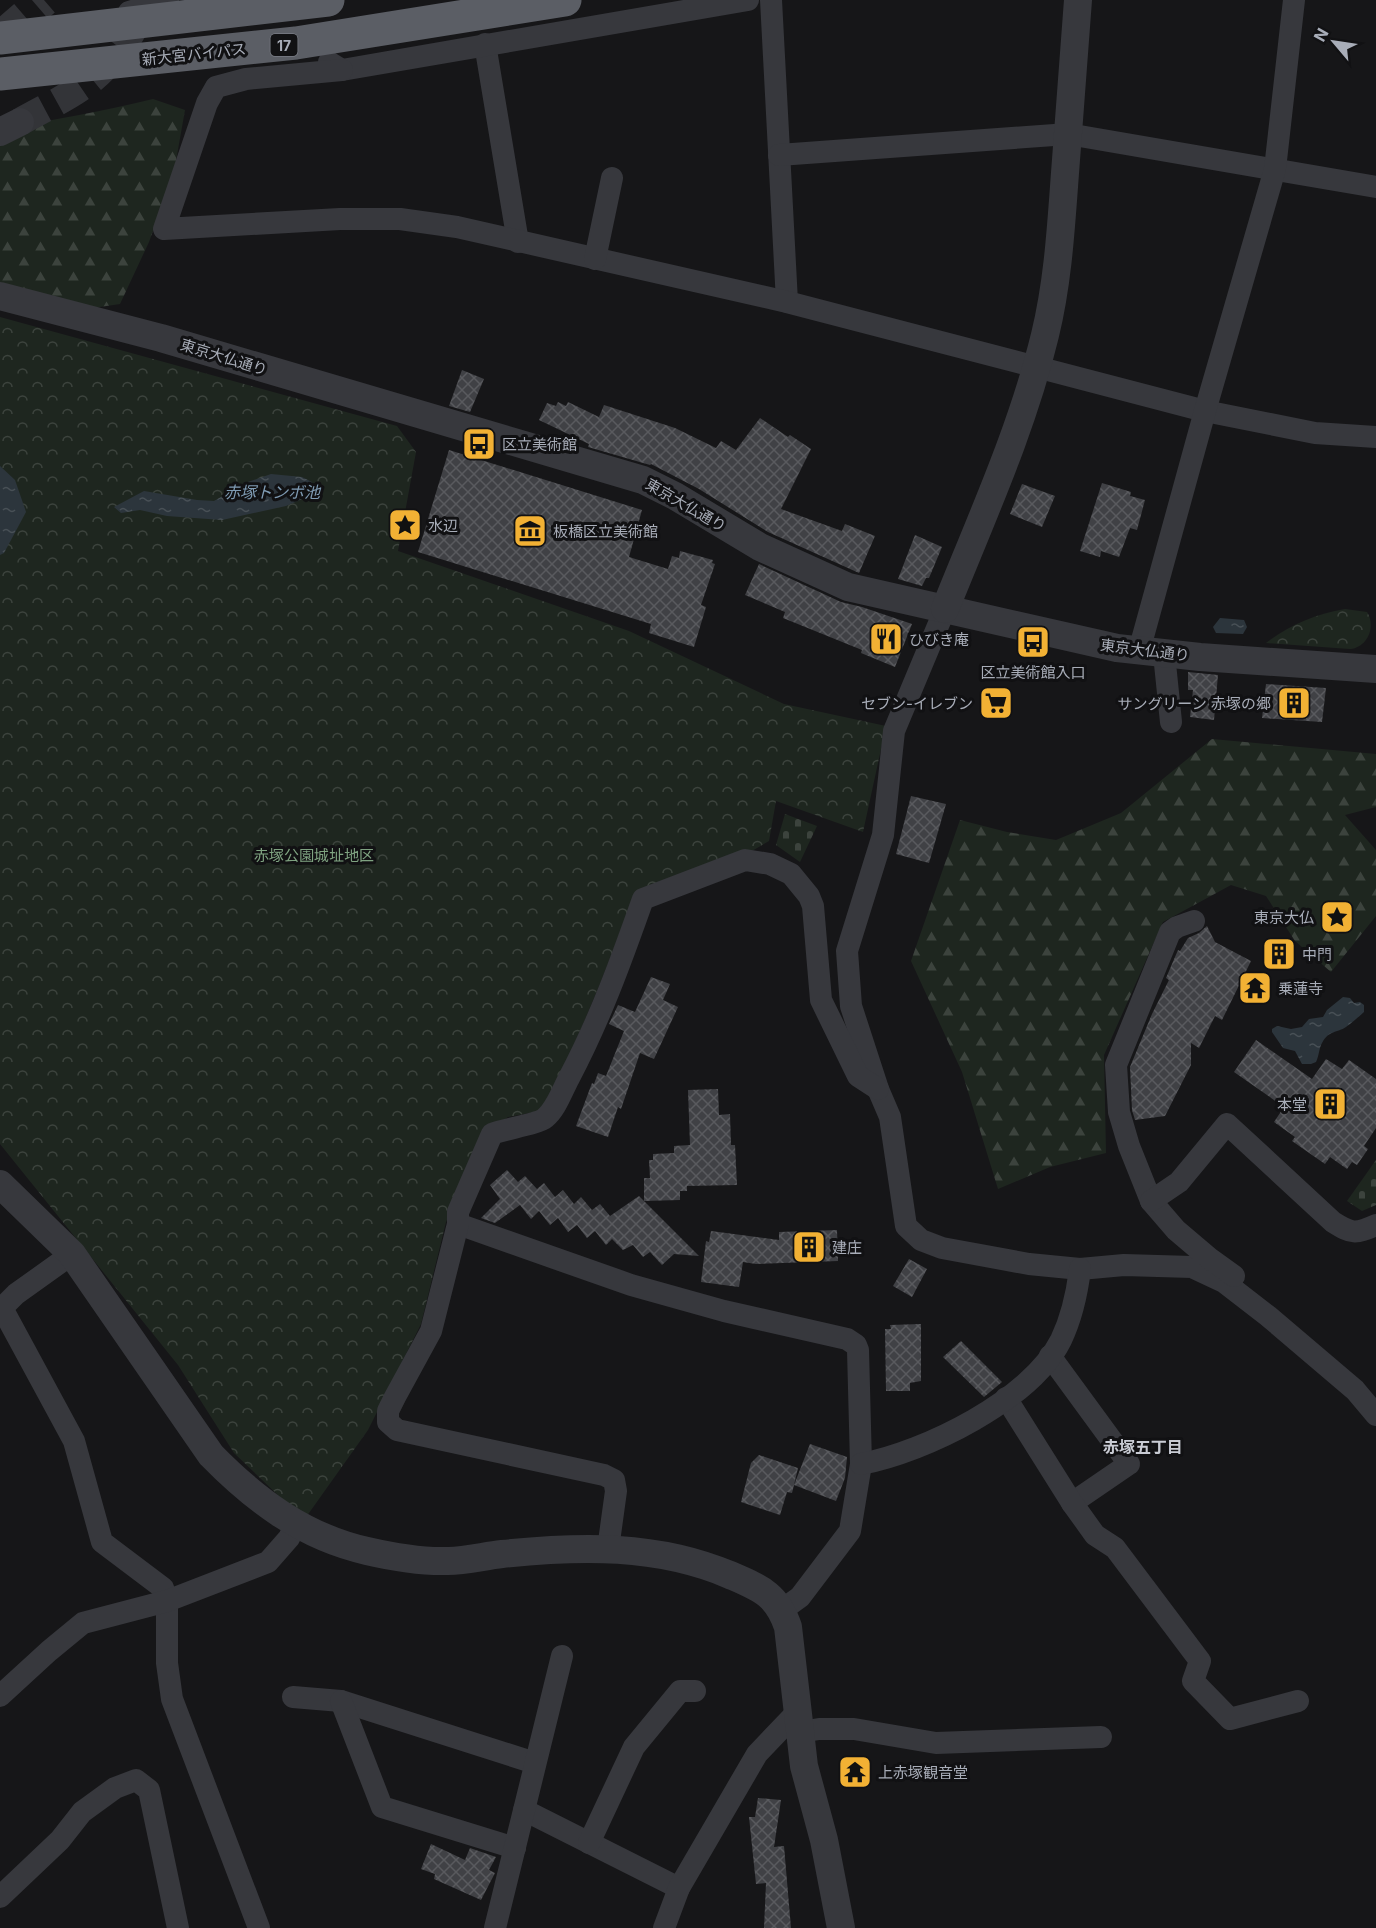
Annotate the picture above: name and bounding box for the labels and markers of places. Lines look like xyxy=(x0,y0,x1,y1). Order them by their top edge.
bus stop icon: 区立美術館 xyxy=(461,426,497,462)
place label: 区立美術館 xyxy=(502,435,577,454)
place icon: 水辺 xyxy=(387,507,423,543)
museum icon: 板橋区立美術館 xyxy=(512,513,548,549)
place label: 水辺 xyxy=(428,516,458,535)
place label: 板橋区立美術館 xyxy=(553,522,658,541)
restaurant icon: ひびき庵 xyxy=(868,621,904,657)
bus stop icon: 区立美術館入口 xyxy=(1015,624,1051,660)
place label: ひびき庵 xyxy=(909,630,969,649)
place label: 区立美術館入口 xyxy=(980,663,1086,682)
supermarket icon: セブン-イレブン xyxy=(978,685,1014,721)
building icon: サングリーン 赤塚の郷 xyxy=(1276,685,1312,721)
place label: セブン-イレブン xyxy=(861,694,973,713)
place label: サングリーン 赤塚の郷 xyxy=(1118,694,1271,713)
place icon: 東京大仏 xyxy=(1319,899,1355,935)
place label: 東京大仏 xyxy=(1254,908,1314,927)
building icon: 中門 xyxy=(1261,936,1297,972)
place label: 中門 xyxy=(1302,945,1332,964)
temple icon: 乗蓮寺 xyxy=(1237,970,1273,1006)
place label: 乗蓮寺 xyxy=(1278,979,1323,998)
building icon: 本堂 xyxy=(1312,1086,1348,1122)
place label: 本堂 xyxy=(1277,1095,1307,1114)
building icon: 建庄 xyxy=(791,1229,827,1265)
place label: 建庄 xyxy=(832,1238,862,1257)
temple icon: 上赤塚観音堂 xyxy=(837,1754,873,1790)
place label: 上赤塚観音堂 xyxy=(878,1763,968,1782)

